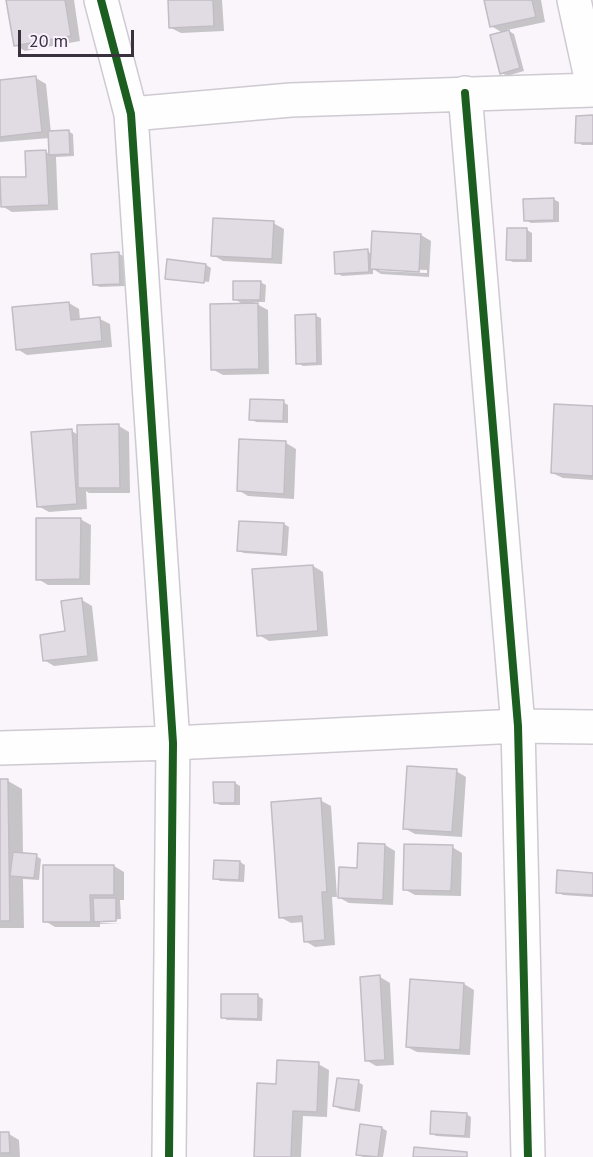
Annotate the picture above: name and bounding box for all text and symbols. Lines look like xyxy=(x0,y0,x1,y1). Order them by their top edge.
scale bar xyxy=(21,18,136,56)
text: 20 m xyxy=(29,29,68,52)

